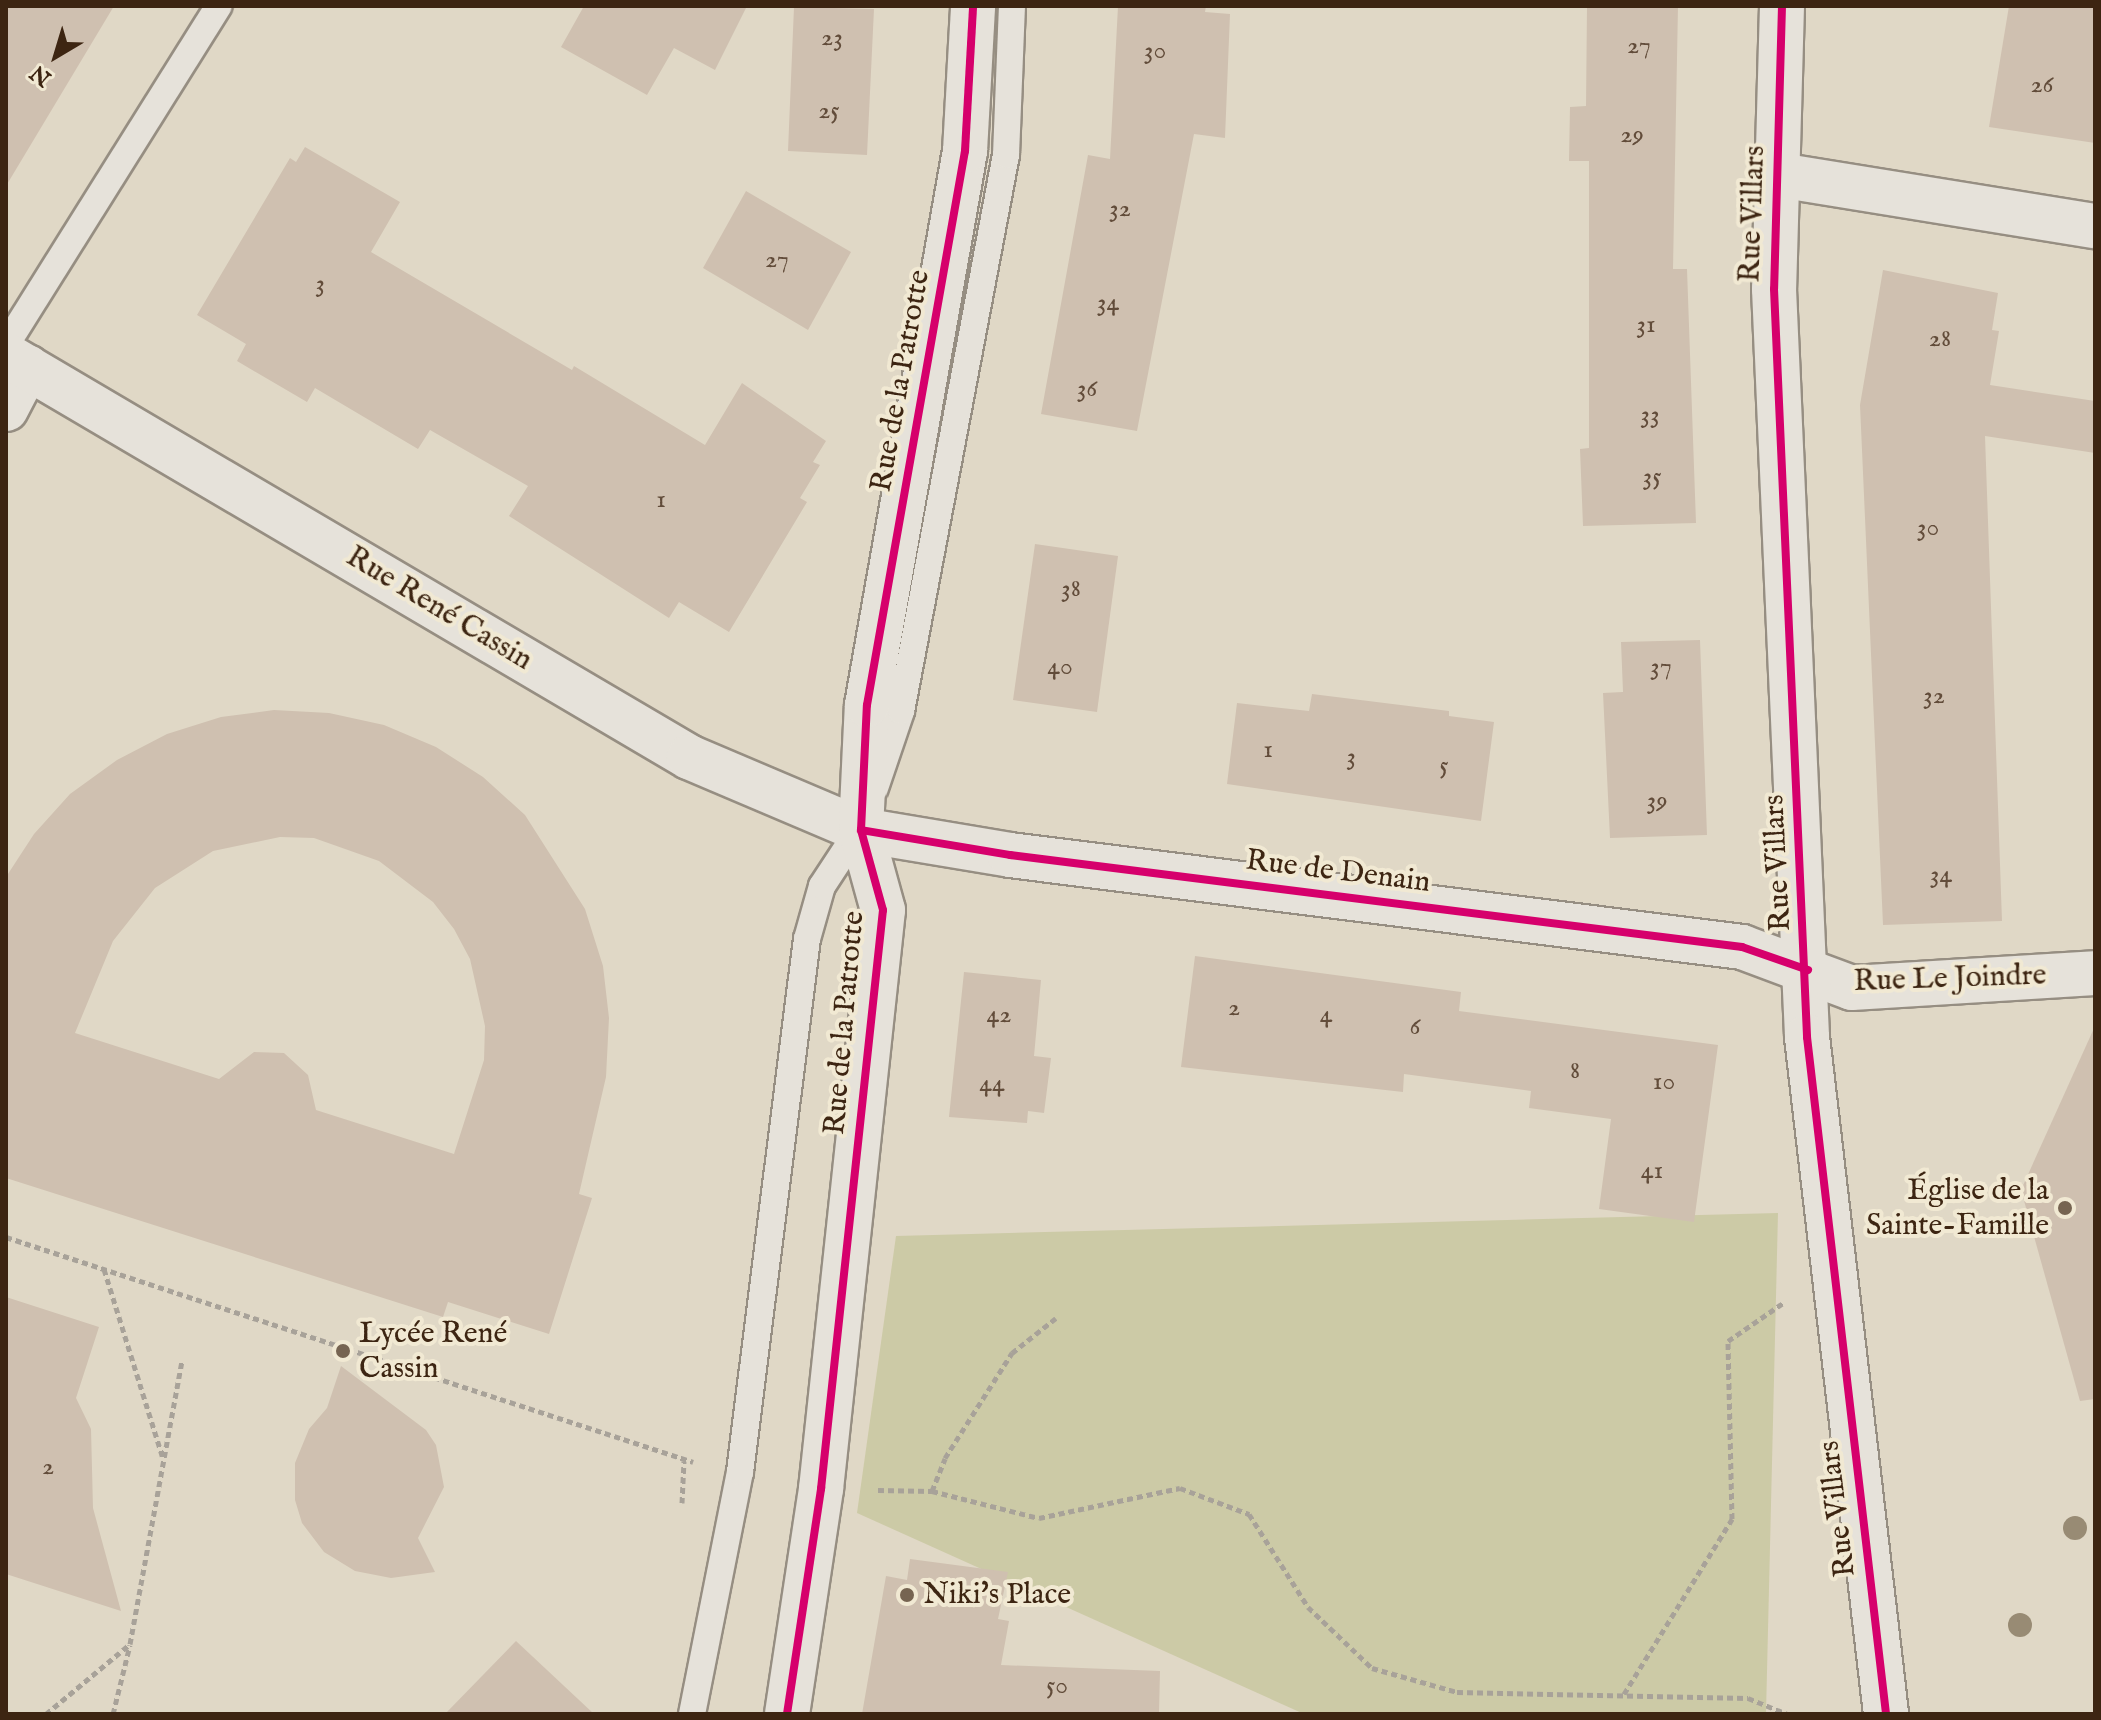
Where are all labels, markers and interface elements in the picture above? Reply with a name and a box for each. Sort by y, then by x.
north arrow [16,16,96,96]
house number: 23 [821,22,843,54]
house number: 27 [1627,30,1651,62]
house number: 30 [1144,35,1166,67]
text: N [25,58,57,92]
house number: 26 [2030,69,2054,101]
house number: 25 [818,95,840,127]
house number: 29 [1620,119,1644,151]
street label: Rue Villars [1733,145,1773,283]
house number: 32 [1109,193,1131,225]
house number: 27 [765,244,789,276]
street label: Rue de la Patrotte [864,267,938,495]
house number: 3 [315,268,325,300]
house number: 34 [1097,287,1119,319]
house number: 31 [1636,309,1656,341]
house number: 28 [1929,323,1951,355]
house number: 36 [1077,373,1097,405]
house number: 33 [1640,399,1660,431]
house number: 35 [1642,461,1662,493]
house number: 1 [656,484,666,516]
house number: 30 [1917,512,1939,544]
street label: Rue René Cassin [339,539,539,679]
house number: 38 [1061,573,1081,605]
house number: 40 [1047,651,1073,683]
house number: 37 [1650,651,1672,683]
house number: 32 [1923,680,1945,712]
house number: 1 [1263,734,1273,766]
house number: 3 [1346,741,1356,773]
house number: 5 [1439,750,1449,782]
house number: 39 [1646,785,1668,817]
street label: Rue Villars [1756,794,1800,932]
street label: Rue de Denain [1244,843,1432,901]
house number: 34 [1930,859,1952,891]
street label: Rue de la Patrotte [817,910,873,1136]
street label: Rue Le Joindre [1853,958,2047,1000]
house number: 2 [1228,992,1240,1024]
house number: 42 [987,999,1011,1031]
house number: 4 [1320,999,1332,1031]
house number: 6 [1410,1011,1420,1043]
house number: 8 [1570,1055,1580,1087]
house number: 10 [1653,1066,1675,1098]
house number: 44 [979,1068,1005,1100]
house number: 41 [1641,1155,1663,1187]
place label: Église de la Sainte-Famille [1866,1173,2049,1244]
marker: Église de la Sainte-Famille [2056,1199,2074,1217]
place label: Lycée René Cassin [359,1316,507,1386]
marker: Lycée René Cassin [334,1342,352,1360]
street label: Rue Villars [1812,1439,1864,1579]
house number: 2 [42,1451,54,1483]
place label: Niki's Place [923,1577,1071,1613]
marker: Niki's Place [898,1586,916,1604]
house number: 50 [1046,1670,1068,1702]

